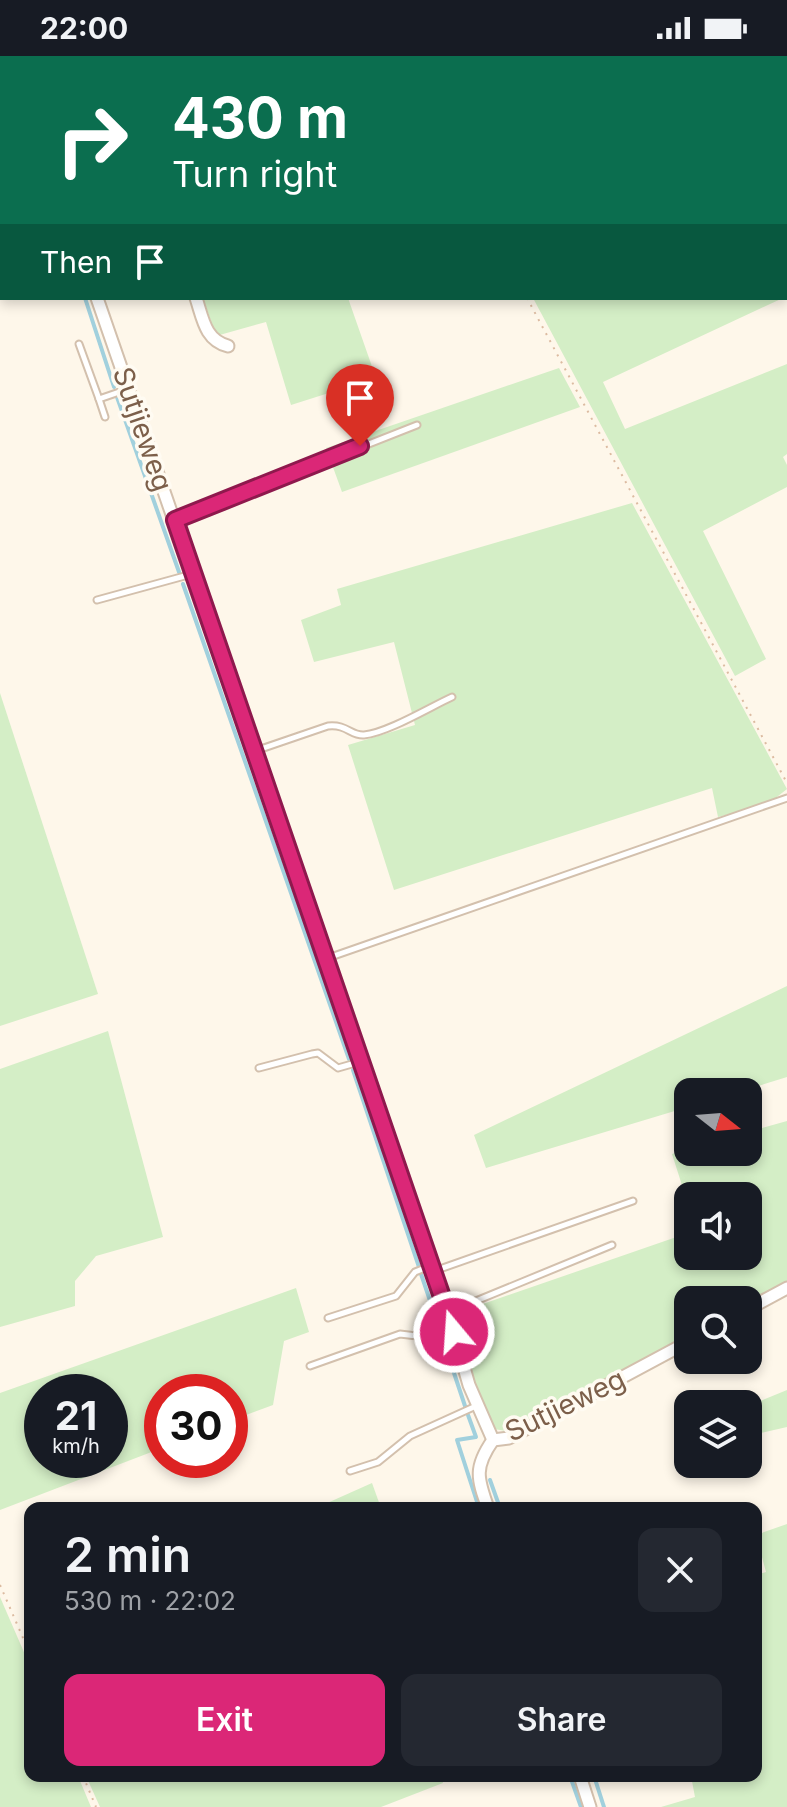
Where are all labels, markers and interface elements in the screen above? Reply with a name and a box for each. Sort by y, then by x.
text: 22:00 [40,10,128,46]
text: 430 m [172,84,348,152]
icon: right [40,88,144,192]
text: Turn right [172,152,337,196]
icon: arrive [128,240,172,284]
text: Then [40,244,112,280]
street label: Sutjieweg [106,362,180,496]
pin [326,364,394,446]
icon: arrive [338,376,382,420]
north arrow [674,1078,762,1166]
map controls [674,1078,762,1478]
button: sound [674,1182,762,1270]
button: search [674,1286,762,1374]
position arrow [412,1290,496,1374]
street label: Sutjieweg [499,1361,631,1449]
speed limit sign: 30 [144,1374,248,1478]
button: layers [674,1390,762,1478]
text: 21 [55,1391,97,1440]
text: km/h [52,1434,100,1458]
text: 2 min [64,1525,191,1584]
button: close [638,1528,722,1612]
text: 530 m · 22:02 [64,1585,236,1616]
button: Exit [64,1674,385,1766]
button: Share [401,1674,722,1766]

